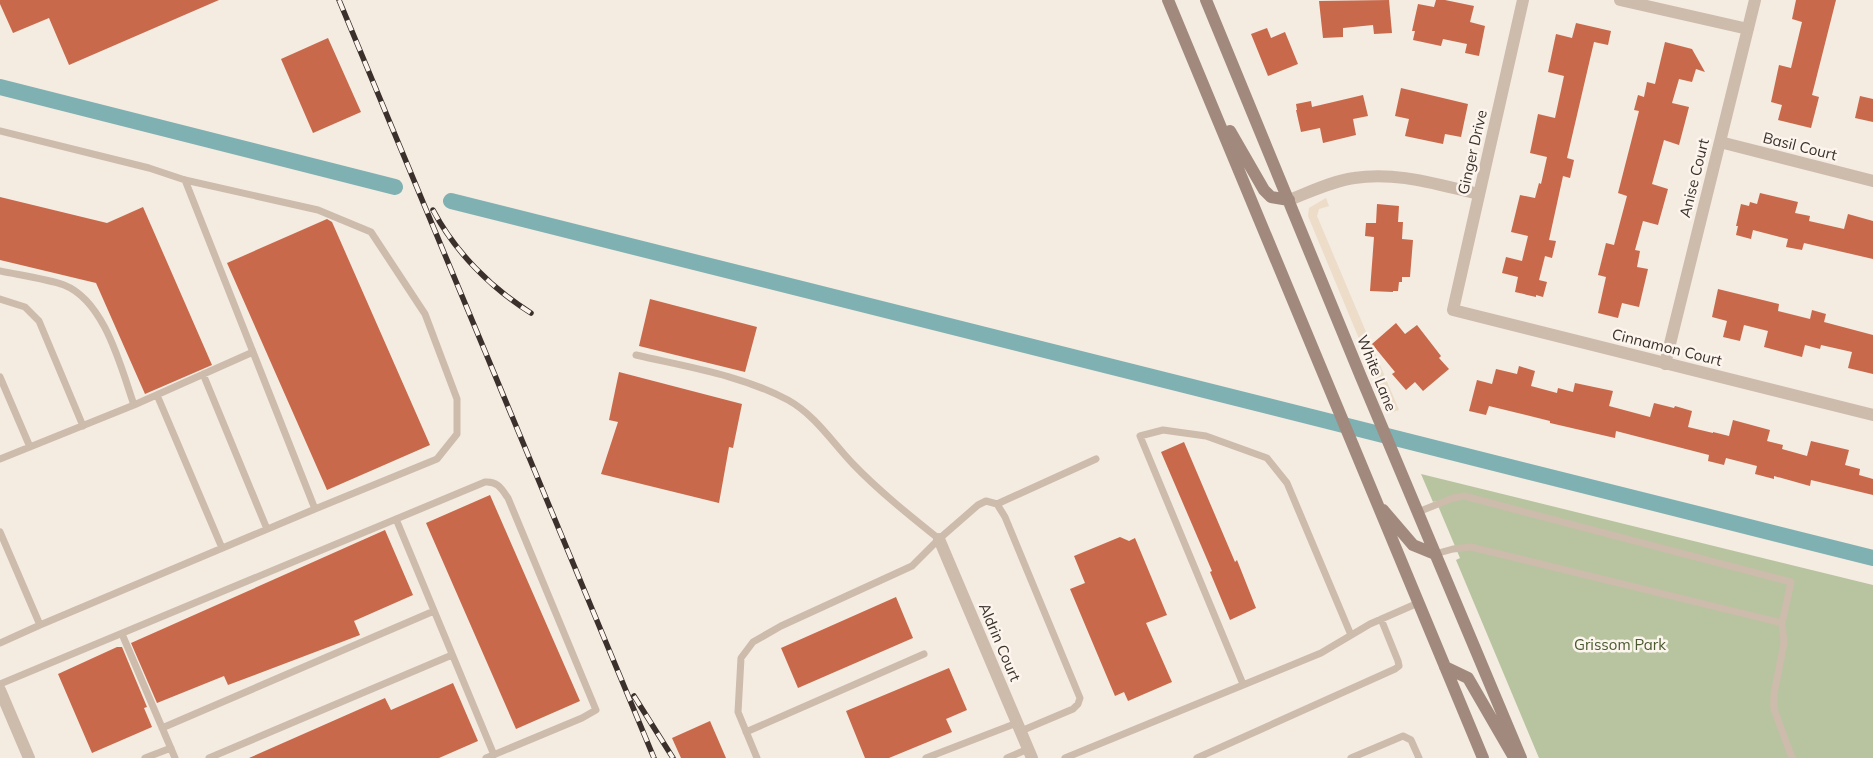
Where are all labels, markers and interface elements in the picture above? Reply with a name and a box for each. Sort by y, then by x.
street label: Ginger Drive [1453,108,1491,196]
street label: Basil Court [1761,128,1839,164]
street label: Anise Court [1675,136,1713,220]
street label: Cinnamon Court [1610,324,1724,370]
street label: White Lane [1353,332,1401,414]
street label: Aldrin Court [975,600,1025,684]
park label: Grissom Park [1574,635,1666,654]

